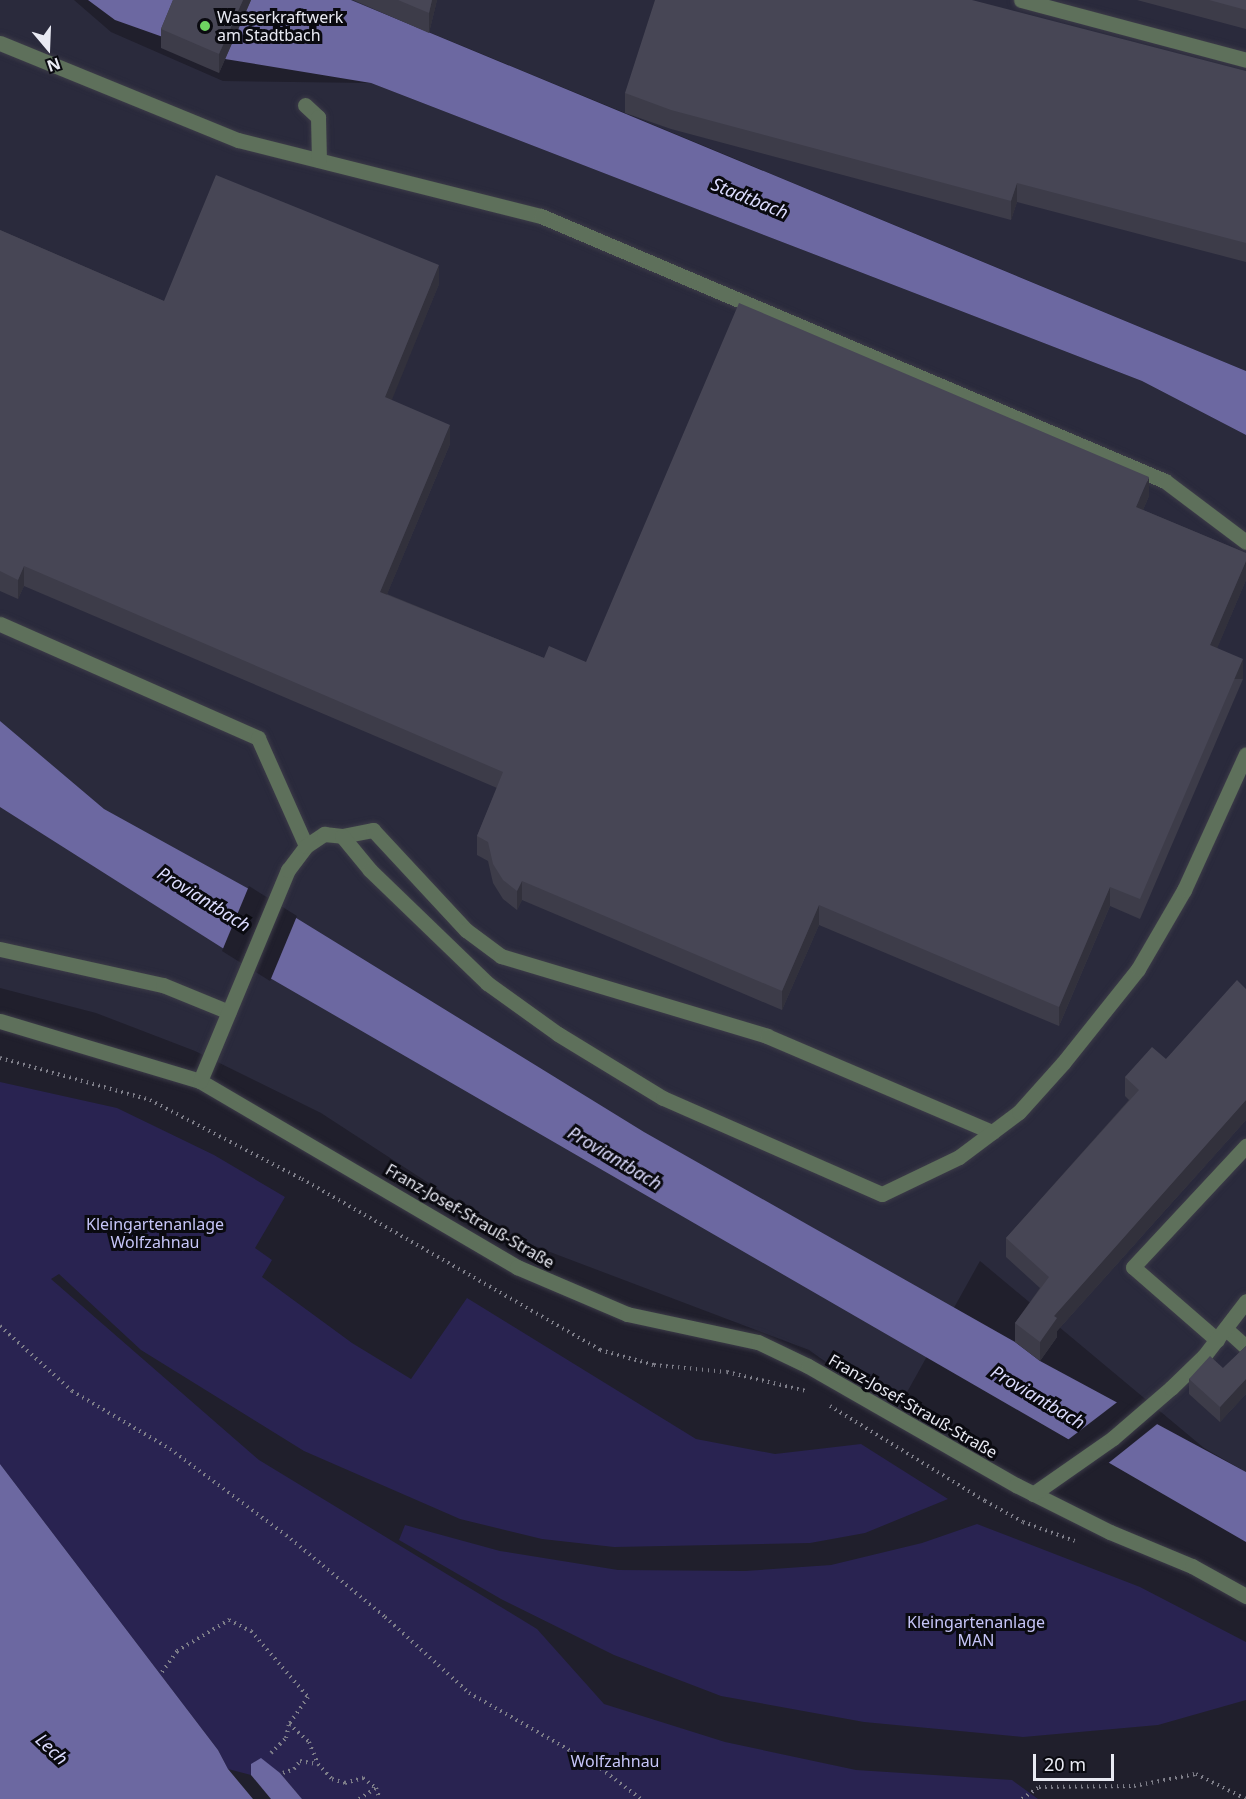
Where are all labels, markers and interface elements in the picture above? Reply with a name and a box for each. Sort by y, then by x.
place label: Wasserkraftwerk am Stadtbach [217,7,343,45]
north arrow [18,18,78,78]
marker: Wasserkraftwerk am Stadtbach [198,19,212,33]
text: N [44,52,64,78]
water label: Stadtbach [708,173,792,223]
water label: Proviantbach [153,862,255,936]
water label: Proviantbach [564,1122,666,1194]
street label: Franz-Josef-Strauß-Straße [382,1160,558,1272]
park label: Kleingartenanlage Wolfzahnau [86,1214,224,1252]
street label: Franz-Josef-Strauß-Straße [825,1350,1001,1462]
water label: Proviantbach [987,1361,1089,1433]
park label: Kleingartenanlage MAN [907,1612,1045,1650]
water label: Lech [31,1729,73,1769]
scale bar [1036,1742,1117,1780]
park label: Wolfzahnau [570,1751,660,1771]
text: 20 m [1044,1752,1086,1776]

